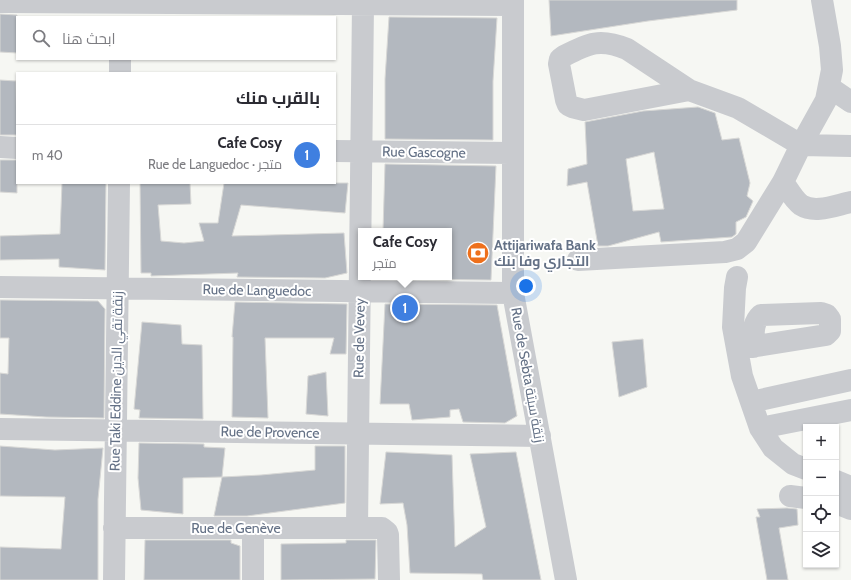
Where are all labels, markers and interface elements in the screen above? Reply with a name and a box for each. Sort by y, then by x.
search box [16,16,336,60]
icon: search [30,27,52,49]
text: ابحث هنا [62,30,116,48]
text: بالقرب منك [236,88,320,108]
text: Cafe Cosy [217,134,282,152]
street label: Rue Gascogne [382,142,466,162]
text: 40 m [32,147,63,163]
text: 1 [305,147,309,163]
text: متجر · Rue de Languedoc [148,156,282,172]
popup [358,228,452,280]
text: Cafe Cosy [373,233,437,251]
place label: Attijariwafa Bank التجاري وفا بنك [494,236,596,272]
bank icon: Attijariwafa Bank التجاري وفا بنك [465,240,491,266]
text: متجر [373,255,397,271]
your location [516,276,536,296]
street label: Rue de Languedoc [202,280,312,300]
street label: Rue Taki Eddine زنقة تقي الدين [105,291,130,471]
pin: 1 [392,293,418,323]
street label: Rue de Vevey [349,298,369,378]
street label: Rue de Sebta زنقة سبتة [507,306,549,444]
street label: Rue de Provence [220,422,320,442]
map controls [803,424,839,568]
button: + [803,424,839,460]
button: − [803,460,839,496]
button: locate [803,496,839,532]
street label: Rue de Genève [191,519,281,537]
button: layers [803,532,839,568]

